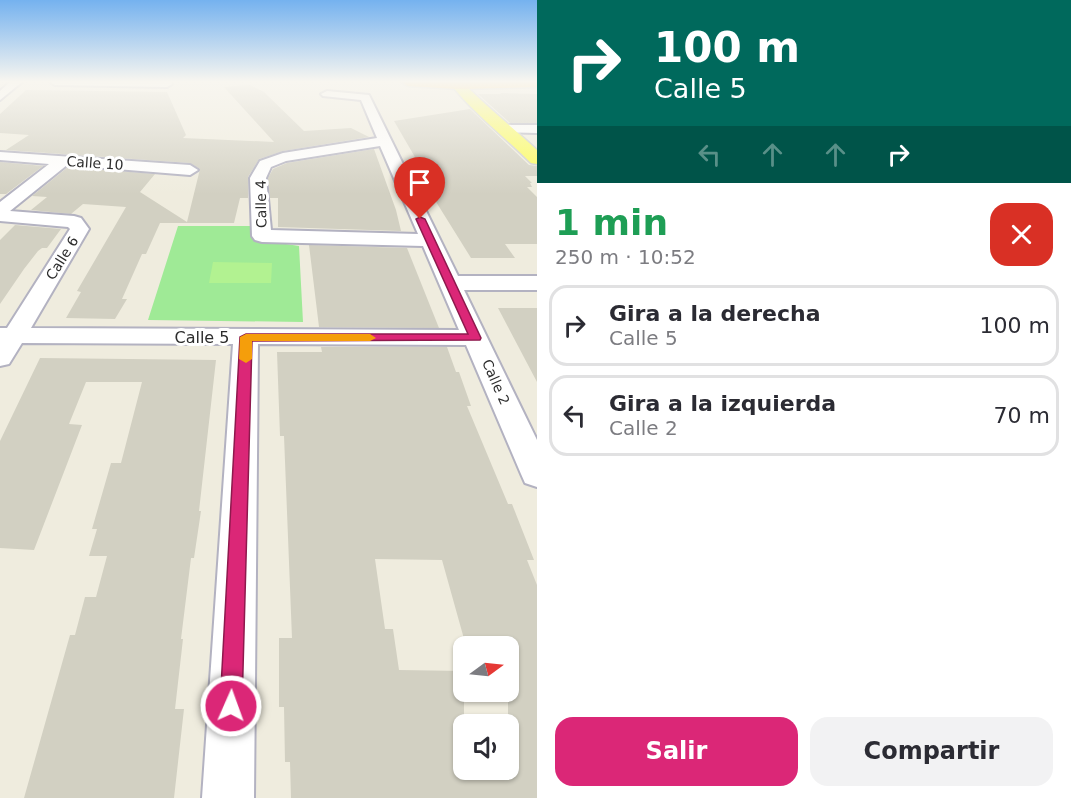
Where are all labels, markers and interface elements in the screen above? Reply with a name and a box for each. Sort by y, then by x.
text: 100 m [654,23,800,72]
icon: right [555,24,633,102]
text: Calle 5 [654,73,747,104]
icon: left [693,138,726,171]
icon: ahead [756,138,789,171]
icon: ahead [819,138,852,171]
icon: right [882,138,915,171]
street label: Calle 10 [66,153,124,173]
pin [394,157,445,219]
icon: arrive [403,166,436,199]
street label: Calle 4 [253,180,269,228]
text: 1 min [555,202,668,243]
button: close [990,203,1053,266]
street label: Calle 6 [42,233,82,283]
text: 250 m · 10:52 [555,245,696,269]
text: Gira a la derecha [609,301,821,326]
icon: right [558,309,591,342]
text: 100 m [980,313,1050,338]
text: Calle 5 [609,326,678,350]
street label: Calle 5 [175,328,229,347]
street label: Calle 2 [479,357,513,407]
text: Gira a la izquierda [609,391,836,416]
icon: left [558,399,591,432]
text: 70 m [994,403,1050,428]
text: Calle 2 [609,416,678,440]
north arrow [453,636,519,702]
map controls [453,636,519,780]
position arrow [199,674,263,738]
button: sound [453,714,519,780]
button: Salir [555,717,798,786]
button: Compartir [810,717,1053,786]

